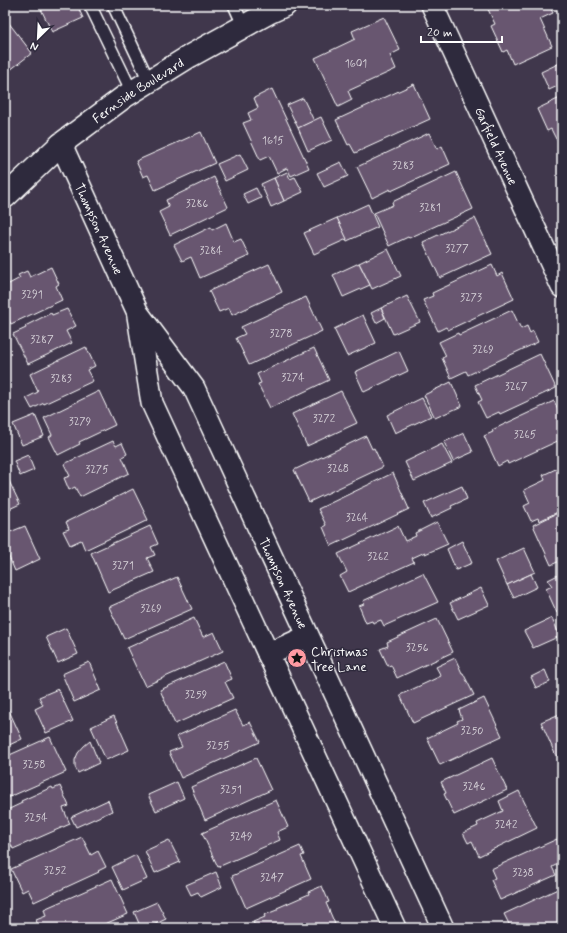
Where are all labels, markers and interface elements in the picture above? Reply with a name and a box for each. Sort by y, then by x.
north arrow [18,18,58,58]
scale bar [421,18,502,44]
text: 20 m [427,25,453,41]
text: N [28,38,41,54]
street label: Fernside Boulevard [89,55,188,128]
house number: 1601 [345,57,367,71]
street label: Garfield Avenue [470,105,521,188]
house number: 1615 [262,134,284,148]
house number: 3283 [392,159,414,173]
street label: Thompson Avenue [70,181,126,278]
house number: 3286 [186,197,209,211]
house number: 3281 [419,201,441,215]
house number: 3277 [445,242,469,256]
house number: 3284 [199,244,223,258]
house number: 3291 [21,288,43,302]
house number: 3273 [460,291,482,305]
house number: 3278 [269,327,293,341]
house number: 3287 [30,333,54,347]
house number: 3269 [472,343,494,357]
house number: 3274 [281,371,305,385]
house number: 3283 [50,372,72,386]
house number: 3267 [505,380,528,394]
house number: 3272 [313,412,336,426]
house number: 3279 [69,415,91,429]
house number: 3265 [514,428,537,442]
house number: 3268 [327,462,349,476]
house number: 3275 [85,463,109,477]
house number: 3264 [346,511,369,525]
street label: Thompson Avenue [254,535,311,632]
house number: 3262 [367,550,389,564]
house number: 3271 [112,559,134,573]
house number: 3269 [140,602,162,616]
house number: 3256 [406,641,429,655]
place label: Christmas Tree Lane [311,644,368,676]
place icon: Christmas Tree Lane [286,647,308,669]
house number: 3259 [185,688,207,702]
house number: 3250 [460,724,484,738]
house number: 3255 [206,739,230,753]
house number: 3258 [22,758,46,772]
house number: 3246 [463,780,486,794]
house number: 3251 [220,783,242,797]
house number: 3254 [24,811,48,825]
house number: 3242 [495,818,518,832]
house number: 3249 [230,830,252,844]
house number: 3252 [44,864,67,878]
house number: 3238 [512,866,534,880]
house number: 3247 [260,871,284,885]

